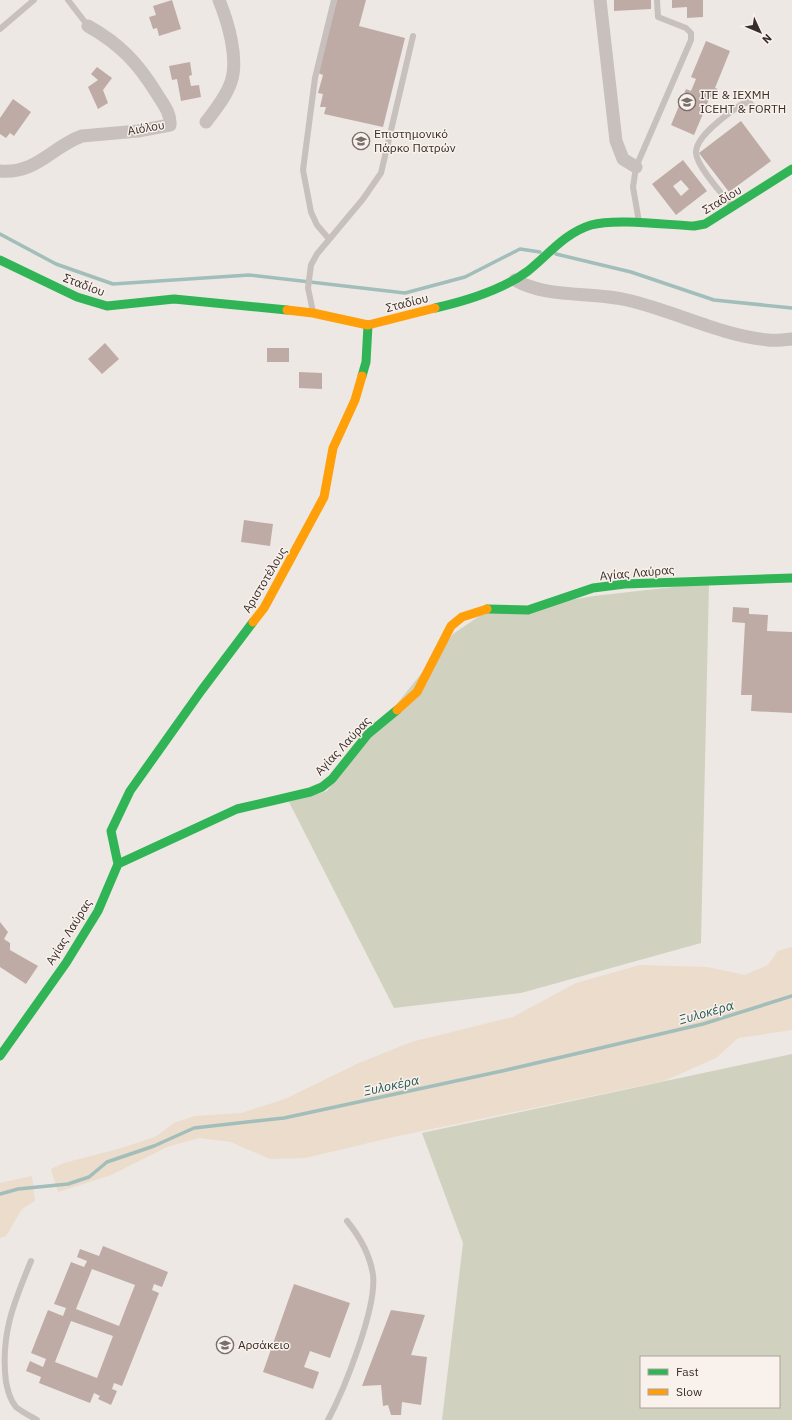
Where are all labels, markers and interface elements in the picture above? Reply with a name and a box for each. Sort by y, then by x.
north arrow [740,12,780,52]
text: N [759,31,775,47]
place label: ΙΤΕ & ΙΕΧΜΗ ICEHT & FORTH [700,87,786,116]
school or university icon: ΙΤΕ & ΙΕΧΜΗ ICEHT & FORTH [677,92,697,112]
street label: Αιόλου [126,117,166,138]
place label: Επιστημονικό Πάρκο Πατρών [374,126,456,155]
school or university icon: Επιστημονικό Πάρκο Πατρών [351,131,371,151]
street label: Σταδίου [699,182,744,217]
street label: Σταδίου [61,270,107,299]
street label: Σταδίου [384,290,430,315]
street label: Αριστοτέλους [239,544,290,615]
street label: Αγίας Λαύρας [599,562,675,583]
street label: Αγίας Λαύρας [312,713,374,778]
street label: Αγίας Λαύρας [42,896,95,968]
water label: Ξυλοκέρα [677,996,736,1028]
water label: Ξυλοκέρα [362,1071,421,1100]
school or university icon: Αρσάκειο [215,1335,235,1355]
place label: Αρσάκειο [238,1337,290,1352]
legend [640,1356,780,1408]
text: Fast [676,1364,699,1379]
text: Slow [676,1384,702,1399]

